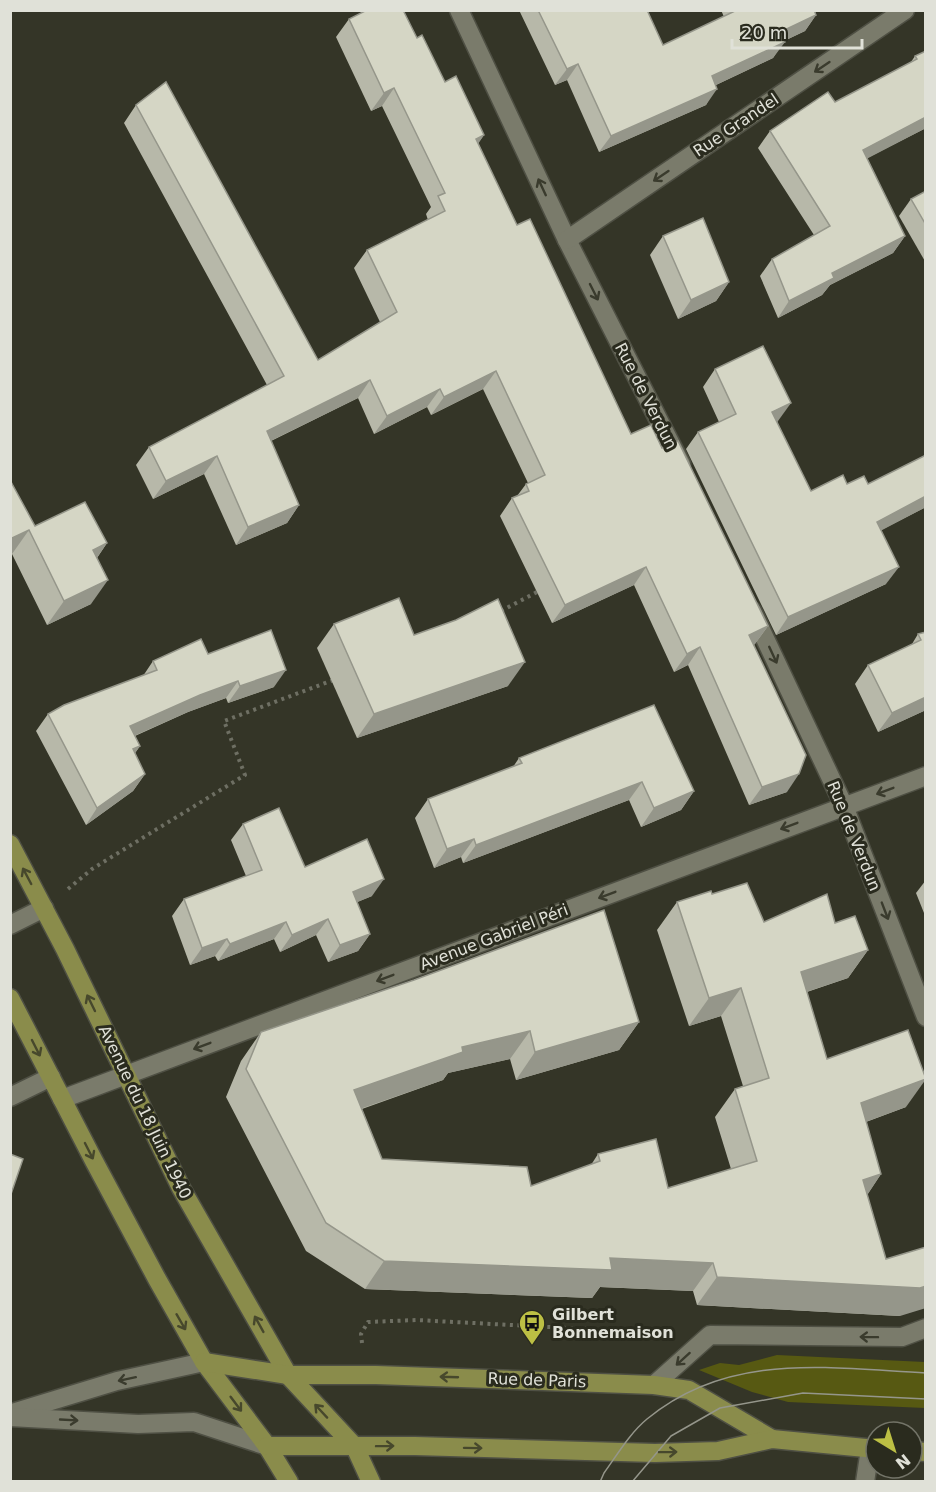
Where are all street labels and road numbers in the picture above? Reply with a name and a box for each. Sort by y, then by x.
street label: Rue Grandel [690,89,782,161]
street label: Rue de Verdun [611,340,681,452]
street label: Rue de Verdun [823,778,885,894]
street label: Avenue Gabriel Péri [417,900,571,974]
street label: Avenue du 18 Juin 1940 [95,1022,195,1202]
street label: Rue de Paris [487,1369,587,1391]

